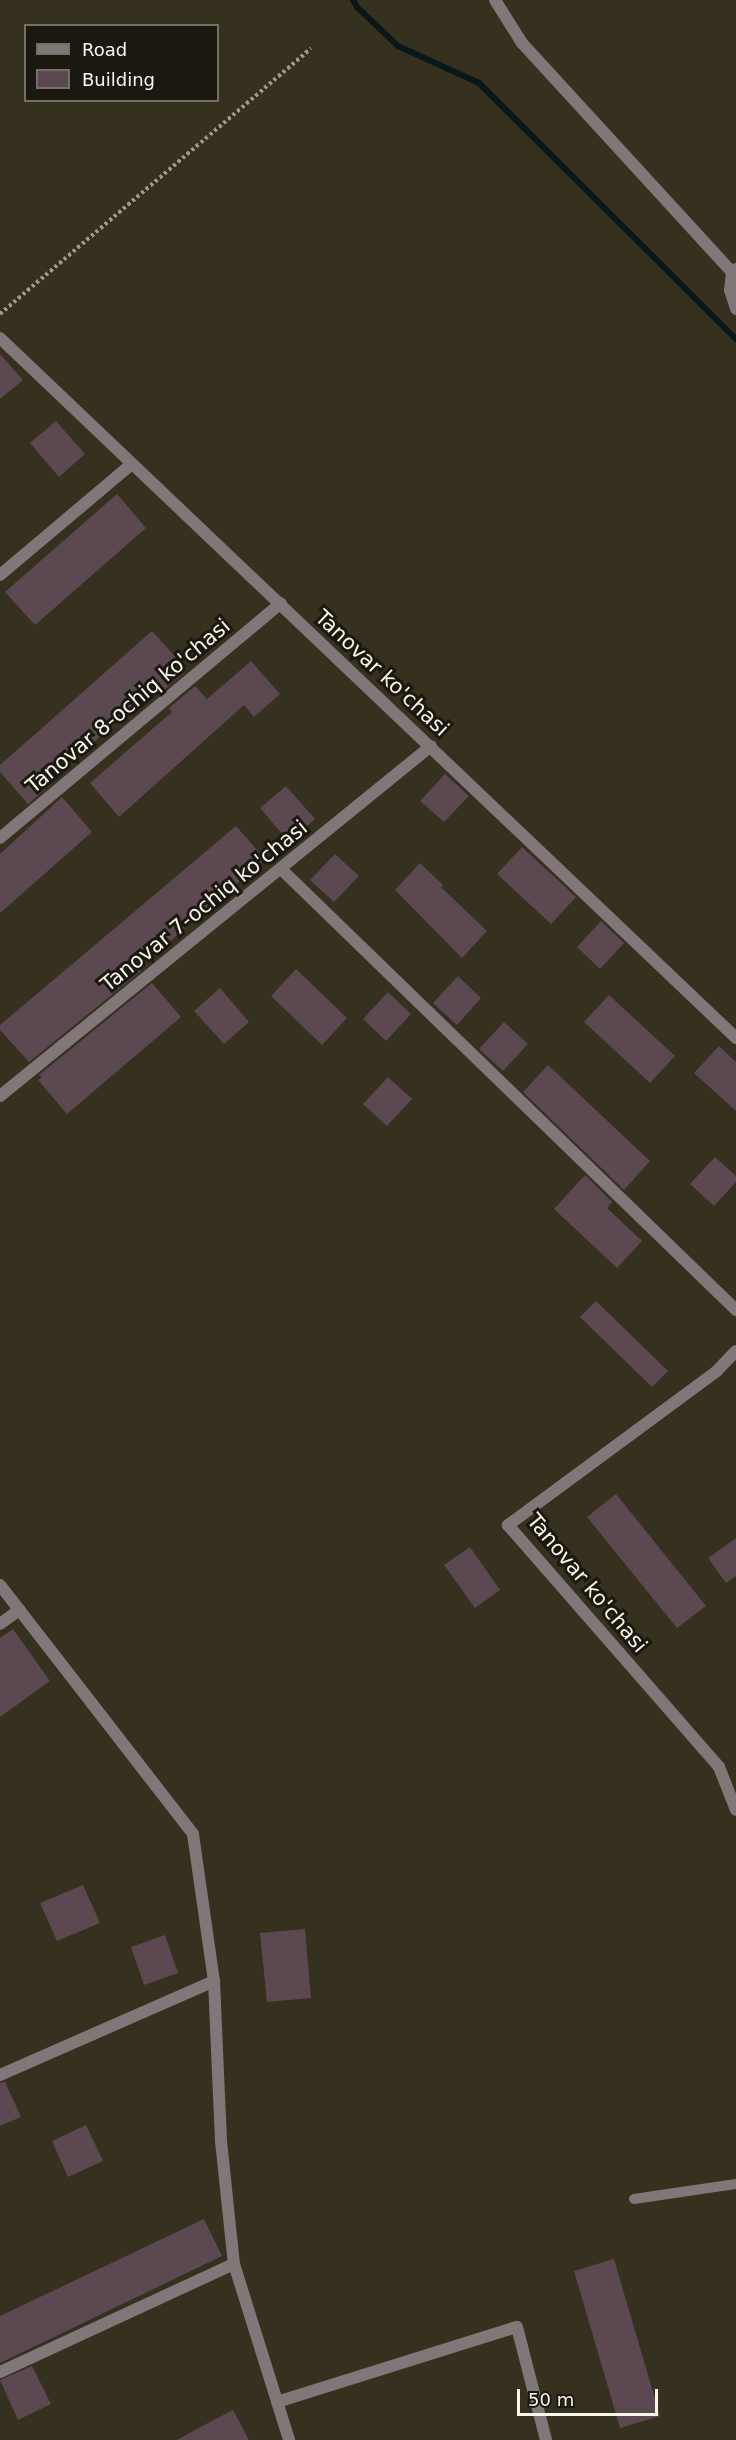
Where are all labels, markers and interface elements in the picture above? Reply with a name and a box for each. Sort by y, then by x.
legend [24,24,219,102]
text: Road [82,39,127,60]
text: Building [82,69,155,90]
street label: Tanovar ko'chasi [310,605,454,741]
street label: Tanovar 8-ochiq ko'chasi [21,613,235,799]
street label: Tanovar 7-ochiq ko'chasi [96,815,312,997]
street label: Tanovar ko'chasi [522,1508,652,1658]
scale bar [520,2377,661,2415]
text: 50 m [528,2389,574,2410]

